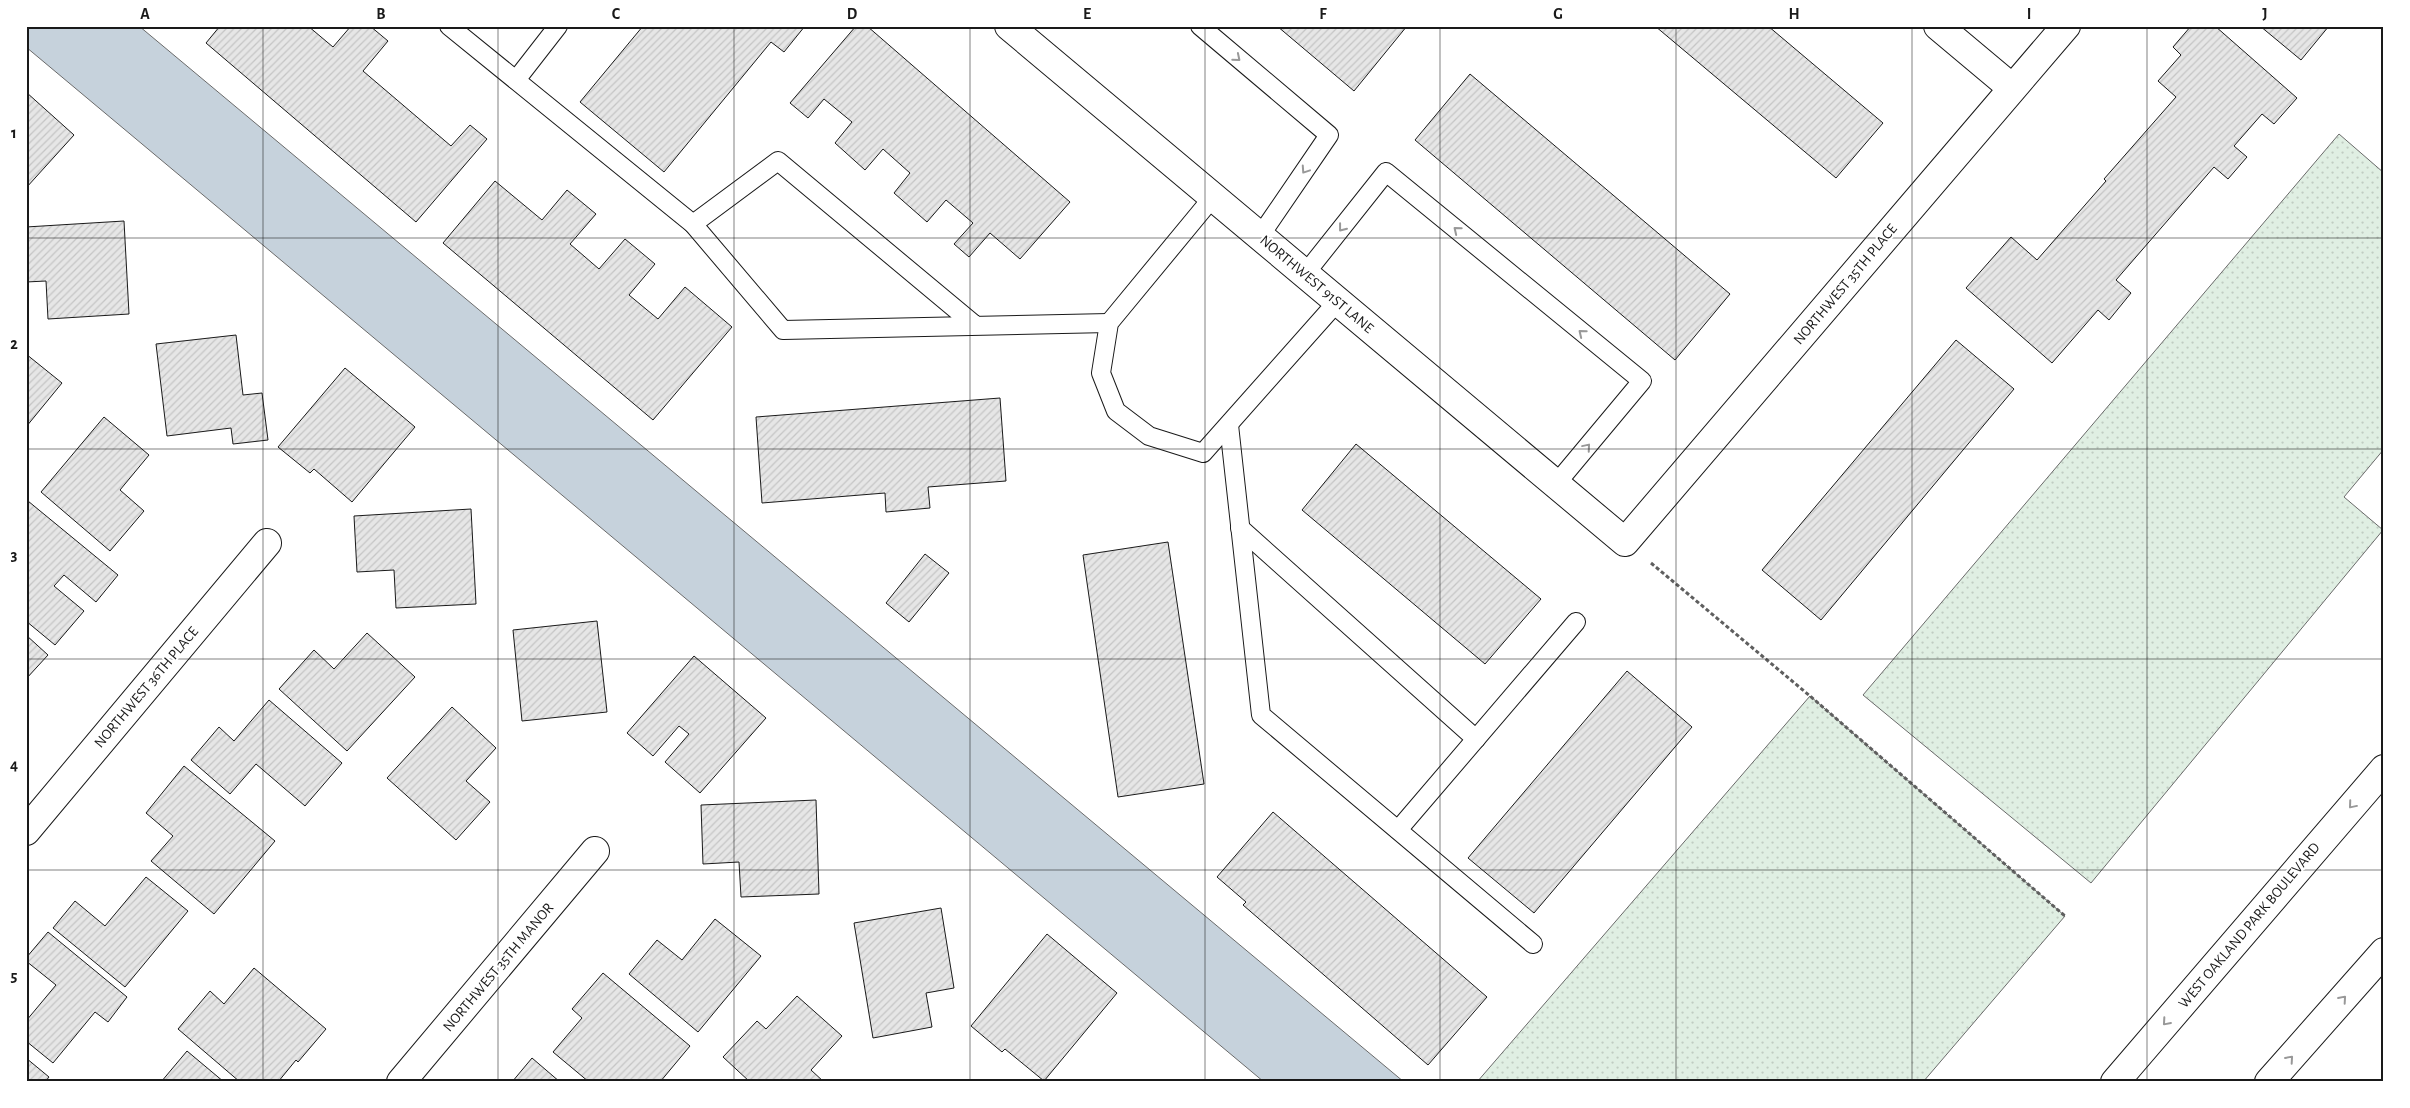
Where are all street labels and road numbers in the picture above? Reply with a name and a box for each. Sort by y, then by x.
street label: NORTHWEST 35TH PLACE [1791,221,1900,347]
street label: NORTHWEST 91ST LANE [1257,233,1376,336]
street label: NORTHWEST 36TH PLACE [92,624,201,751]
street label: WEST OAKLAND PARK BOULEVARD [2176,840,2323,1011]
street label: NORTHWEST 35TH MANOR [440,900,556,1035]

